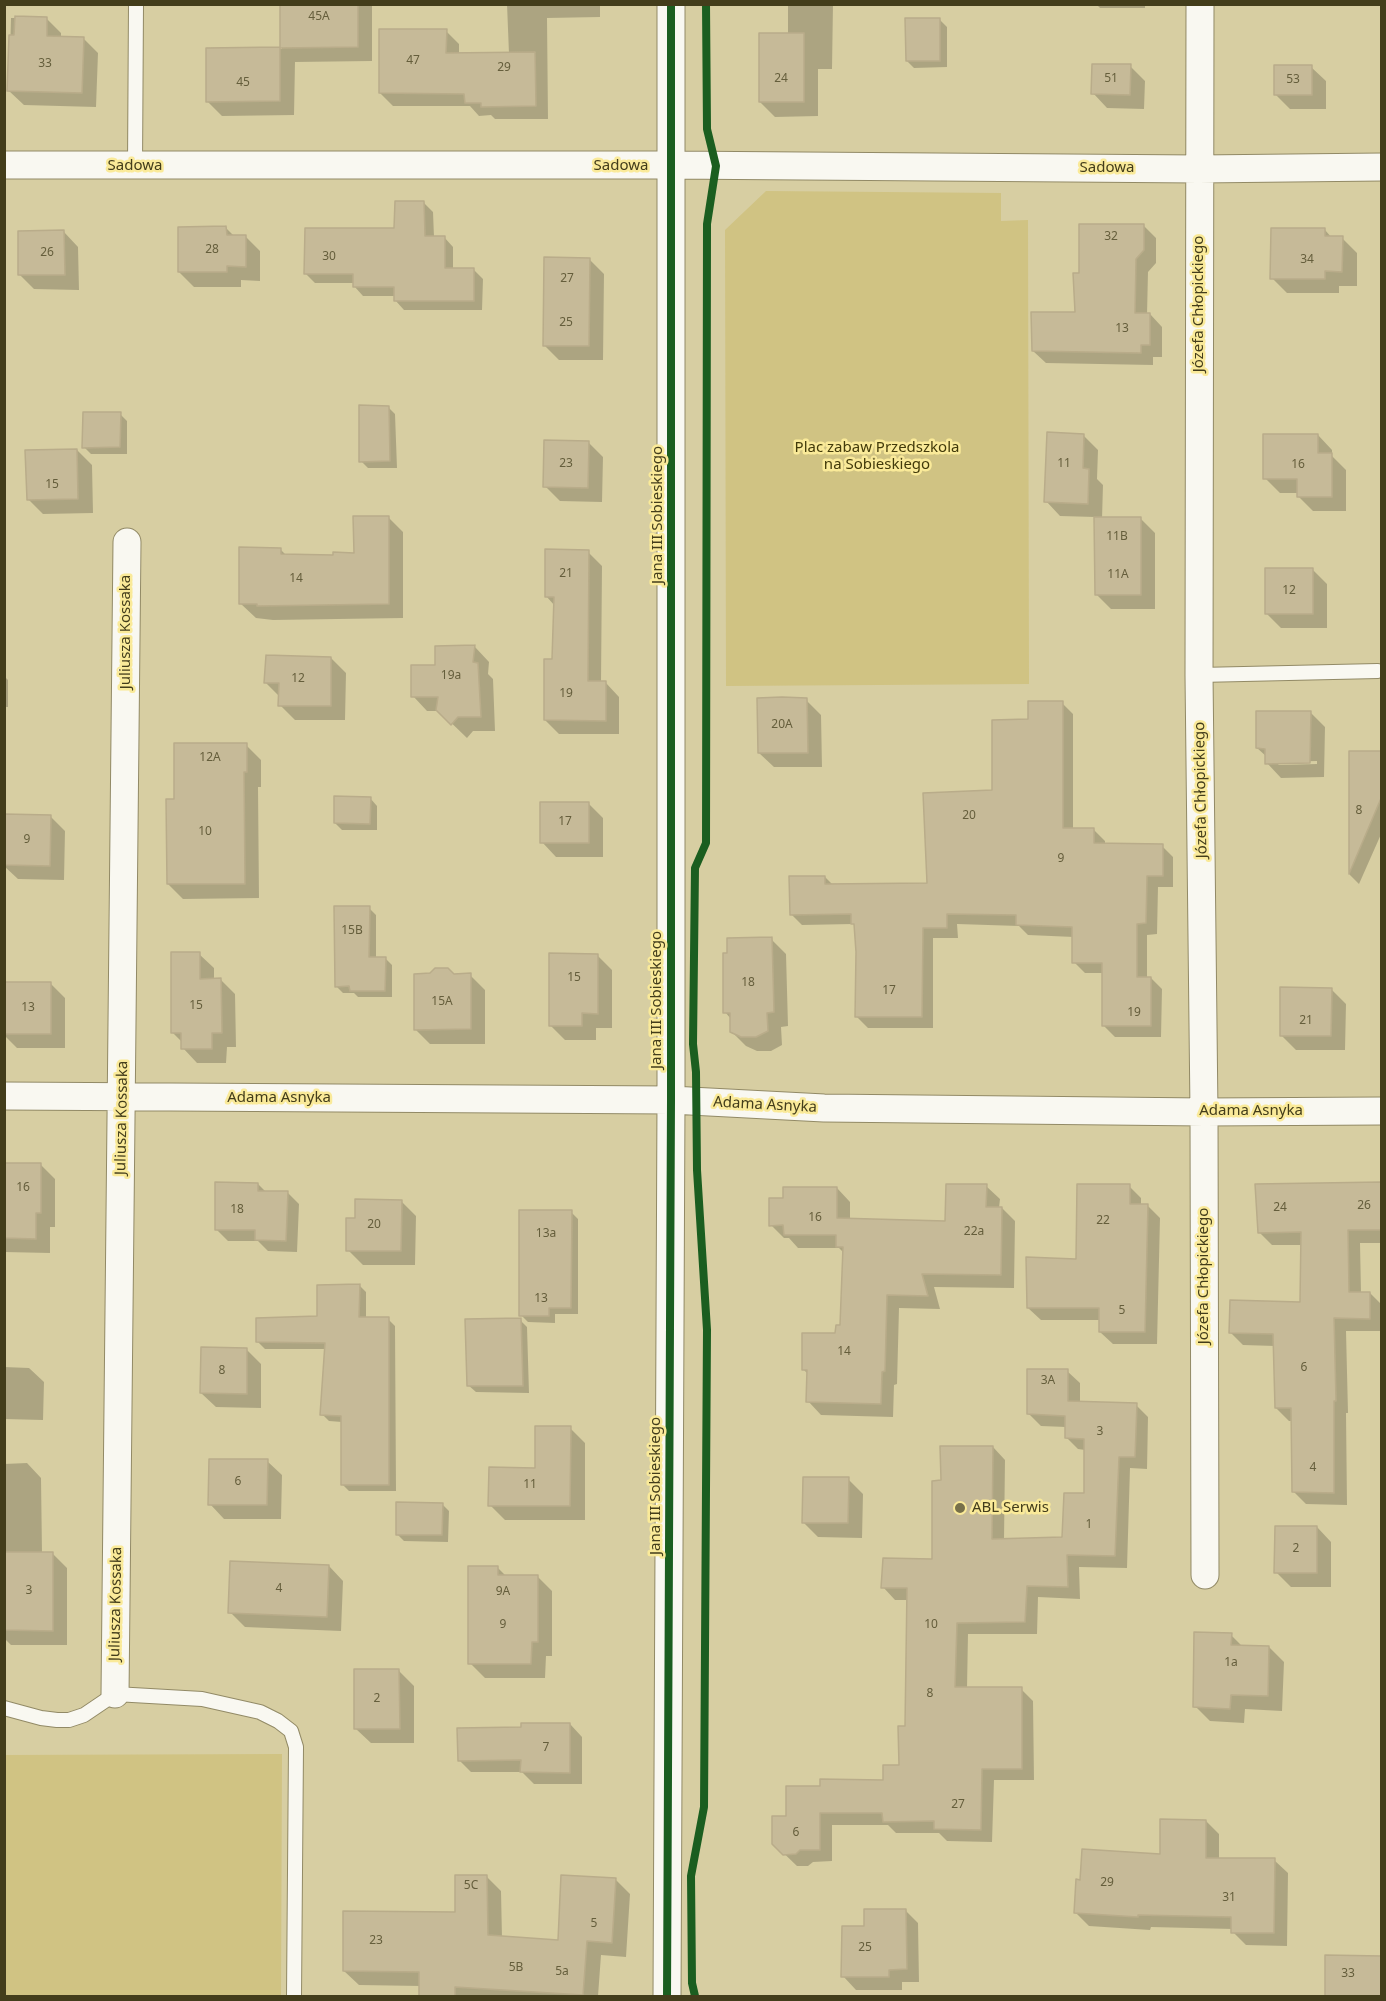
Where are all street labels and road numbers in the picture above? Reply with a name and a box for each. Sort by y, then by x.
street label: Sadowa [108,157,162,175]
street label: Sadowa [594,157,648,175]
street label: Sadowa [1080,159,1134,177]
street label: Józefa Chłopickiego [1190,236,1208,372]
street label: Jana III Sobieskiego [649,446,667,584]
street label: Juliusza Kossaka [117,575,135,689]
street label: Józefa Chłopickiego [1191,722,1211,858]
street label: Jana III Sobieskiego [648,931,666,1069]
street label: Juliusza Kossaka [112,1061,132,1175]
street label: Adama Asnyka [227,1089,331,1107]
street label: Adama Asnyka [713,1093,817,1117]
street label: Adama Asnyka [1199,1102,1303,1120]
street label: Józefa Chłopickiego [1195,1208,1213,1344]
street label: Jana III Sobieskiego [647,1417,665,1555]
street label: Juliusza Kossaka [106,1547,126,1661]

